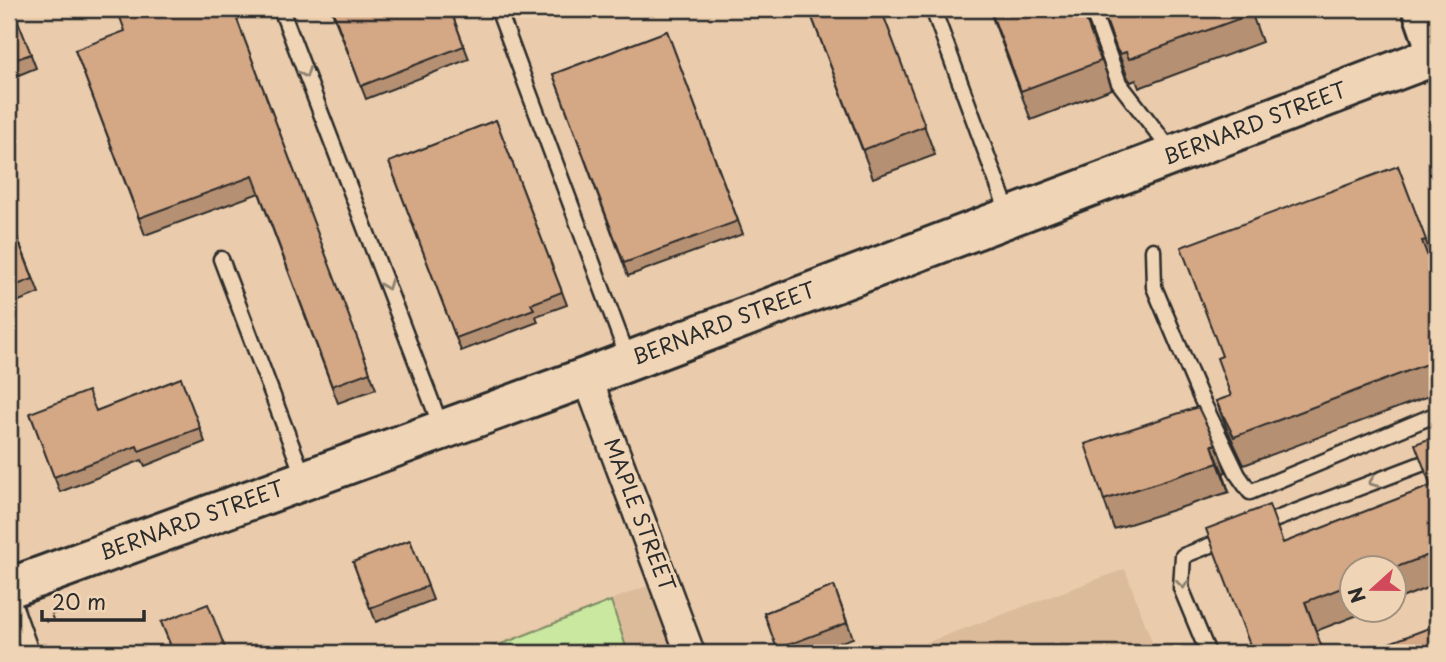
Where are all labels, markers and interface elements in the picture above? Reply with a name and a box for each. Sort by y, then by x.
one-way arrow [297,66,311,78]
street label: BERNARD STREET [1158,72,1351,172]
street label: BERNARD STREET [627,272,820,372]
one-way arrow [378,279,392,291]
street label: MAPLE STREET [597,433,685,596]
street label: BERNARD STREET [95,471,289,567]
one-way arrow [1368,474,1380,488]
north arrow [1338,554,1408,624]
scale bar [42,578,144,622]
one-way arrow [1175,579,1190,590]
text: N [1340,583,1372,607]
text: 20 m [52,585,106,617]

